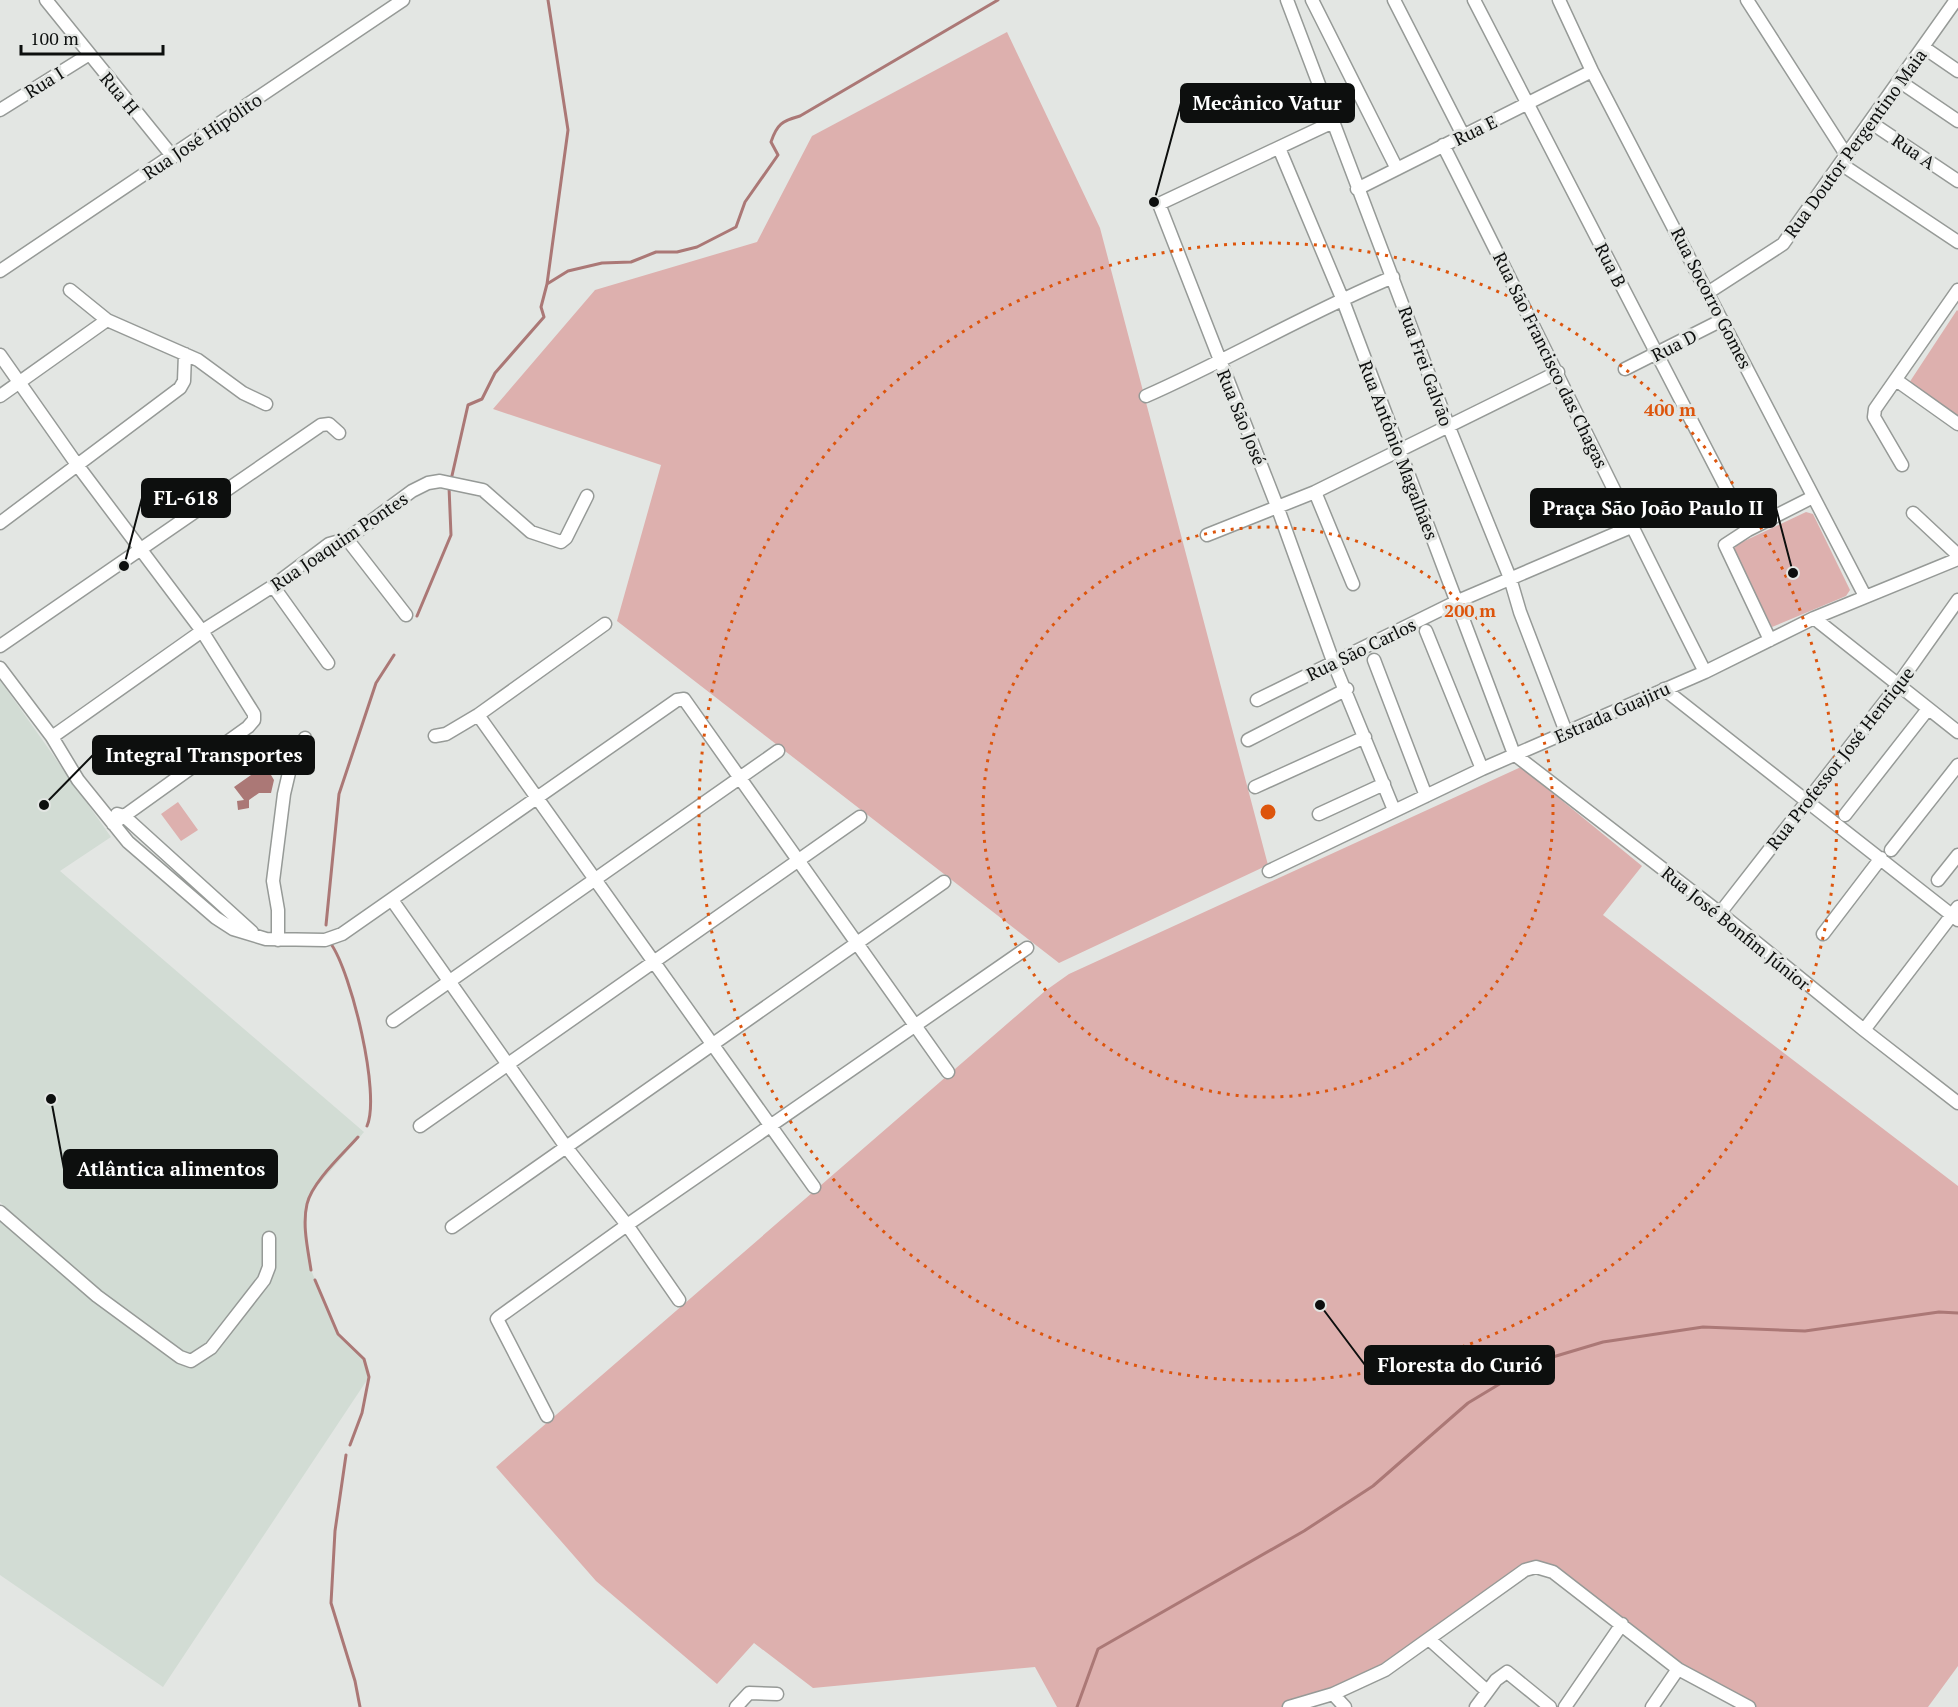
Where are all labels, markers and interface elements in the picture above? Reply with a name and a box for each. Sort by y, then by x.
scale bar [21,18,164,56]
text: 100 m [30,26,79,50]
street label: Rua Doutor Pergentino Maia [1778,44,1932,242]
street label: Rua I [20,61,68,103]
street label: Rua H [95,67,145,119]
callout: Mecânico Vatur [1181,84,1354,122]
street label: Rua José Hipólito [138,87,266,185]
text: Mecânico Vatur [1192,89,1342,116]
street label: Rua E [1449,109,1501,151]
street label: Rua A [1888,128,1941,175]
street label: Rua Socorro Gomes [1666,223,1758,373]
street label: Rua B [1590,239,1632,291]
street label: Rua São Francisco das Chagas [1488,248,1614,472]
street label: Rua Frei Galvão [1393,303,1459,429]
street label: Rua D [1647,323,1701,367]
street label: Rua Antônio Magalhães [1354,357,1444,543]
street label: Rua São José [1212,366,1272,468]
text: 400 m [1644,397,1696,421]
callout: FL-618 [142,479,230,517]
text: FL-618 [154,484,218,511]
street label: Rua Joaquim Pontes [266,486,412,596]
callout: Praça São João Paulo II [1531,489,1776,527]
text: Praça São João Paulo II [1543,494,1763,521]
text: 200 m [1444,598,1496,622]
street label: Rua São Carlos [1302,612,1420,686]
street label: Rua Professor José Henrique [1761,661,1919,855]
street label: Estrada Guajiru [1550,676,1674,748]
callout: Integral Transportes [93,736,314,774]
text: Integral Transportes [106,741,302,768]
centre of rings [1258,802,1278,822]
street label: Rua José Bonfim Júnior [1657,861,1815,995]
callout: Atlântica alimentos [64,1150,277,1188]
text: Atlântica alimentos [77,1155,265,1182]
callout: Floresta do Curió [1365,1346,1554,1384]
text: Floresta do Curió [1378,1351,1543,1378]

